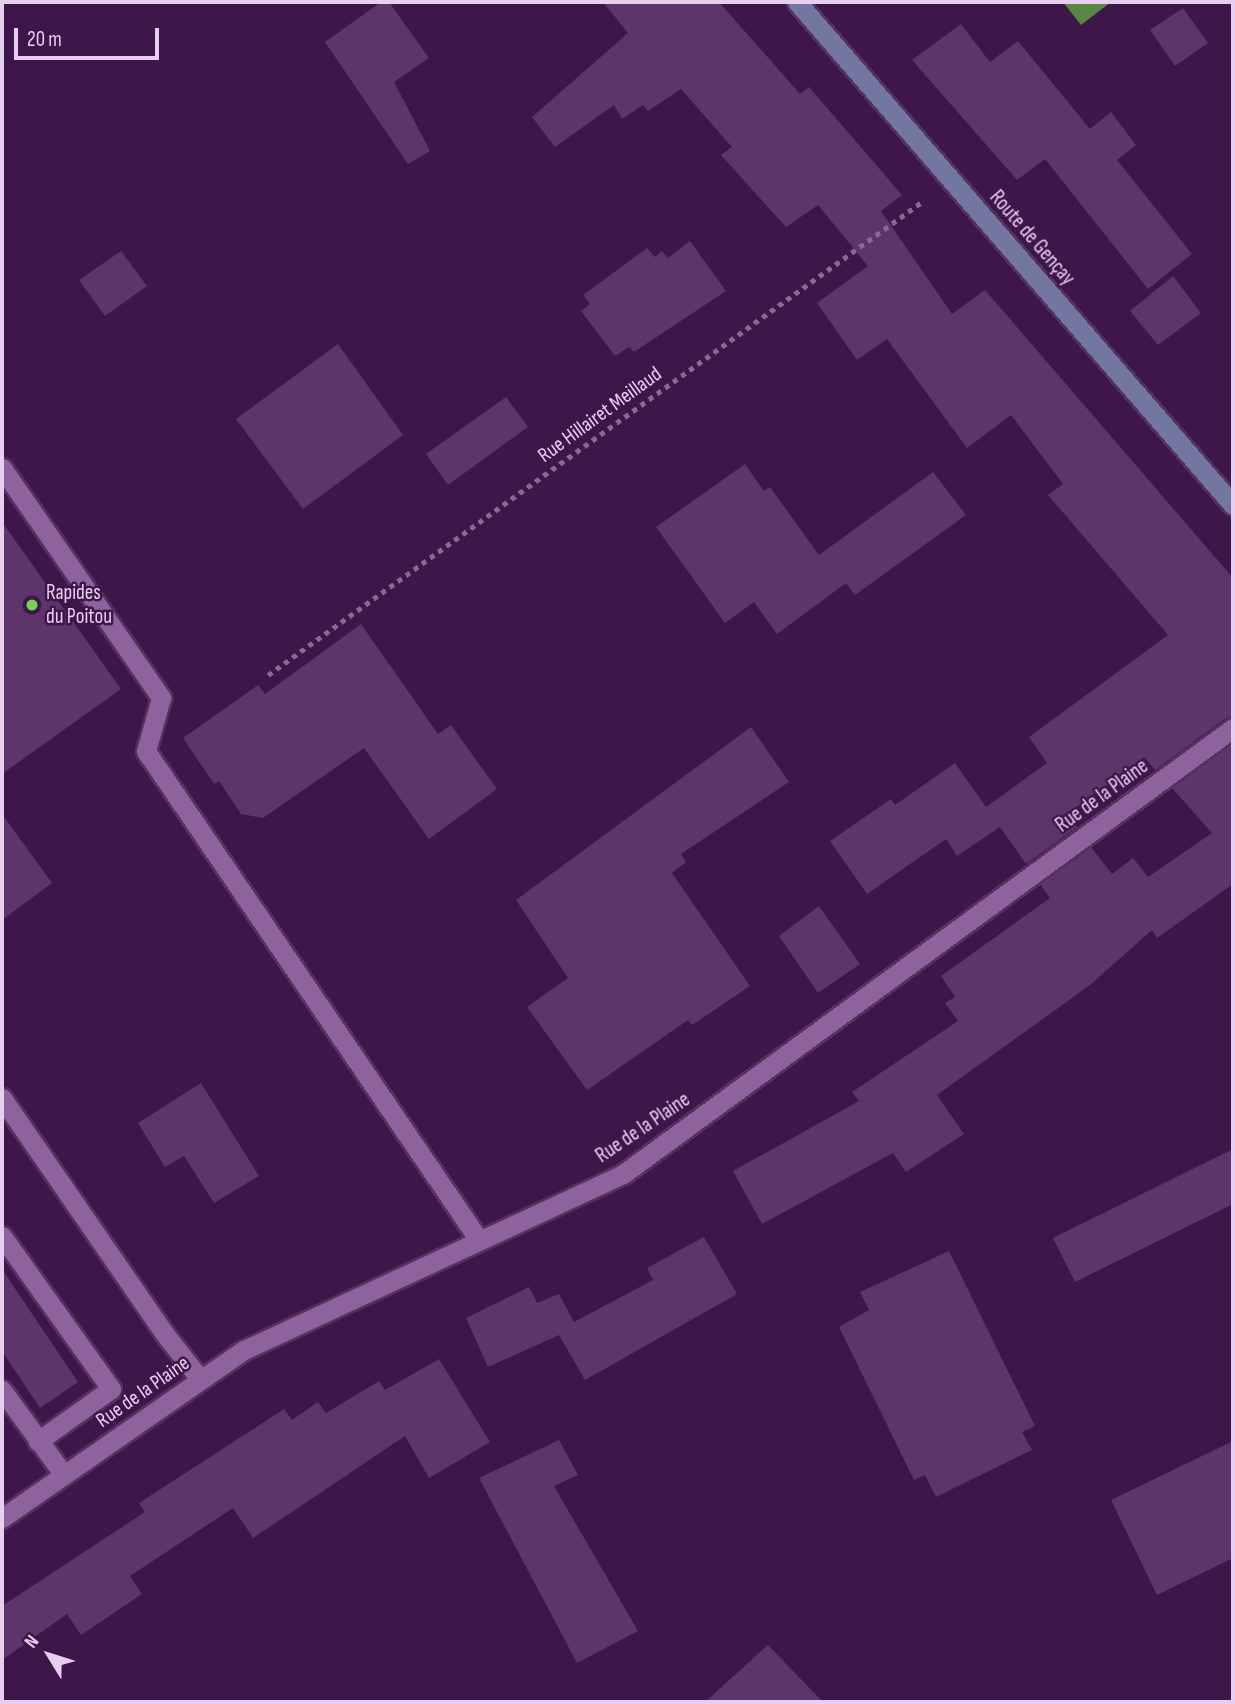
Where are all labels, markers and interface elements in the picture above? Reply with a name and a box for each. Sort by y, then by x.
scale bar [18,14,163,58]
text: 20 m [27,27,62,52]
street label: Route de Gençay [984,185,1080,291]
street label: Rue Hillairet Meillaud [533,362,667,468]
place label: Rapides du Poitou [46,580,112,630]
marker: Rapides du Poitou [24,597,40,613]
street label: Rue de la Plaine [1051,754,1153,838]
street label: Rue de la Plaine [591,1087,695,1169]
street label: Rue de la Plaine [91,1351,195,1433]
north arrow [14,1620,84,1690]
text: N [20,1631,44,1653]

